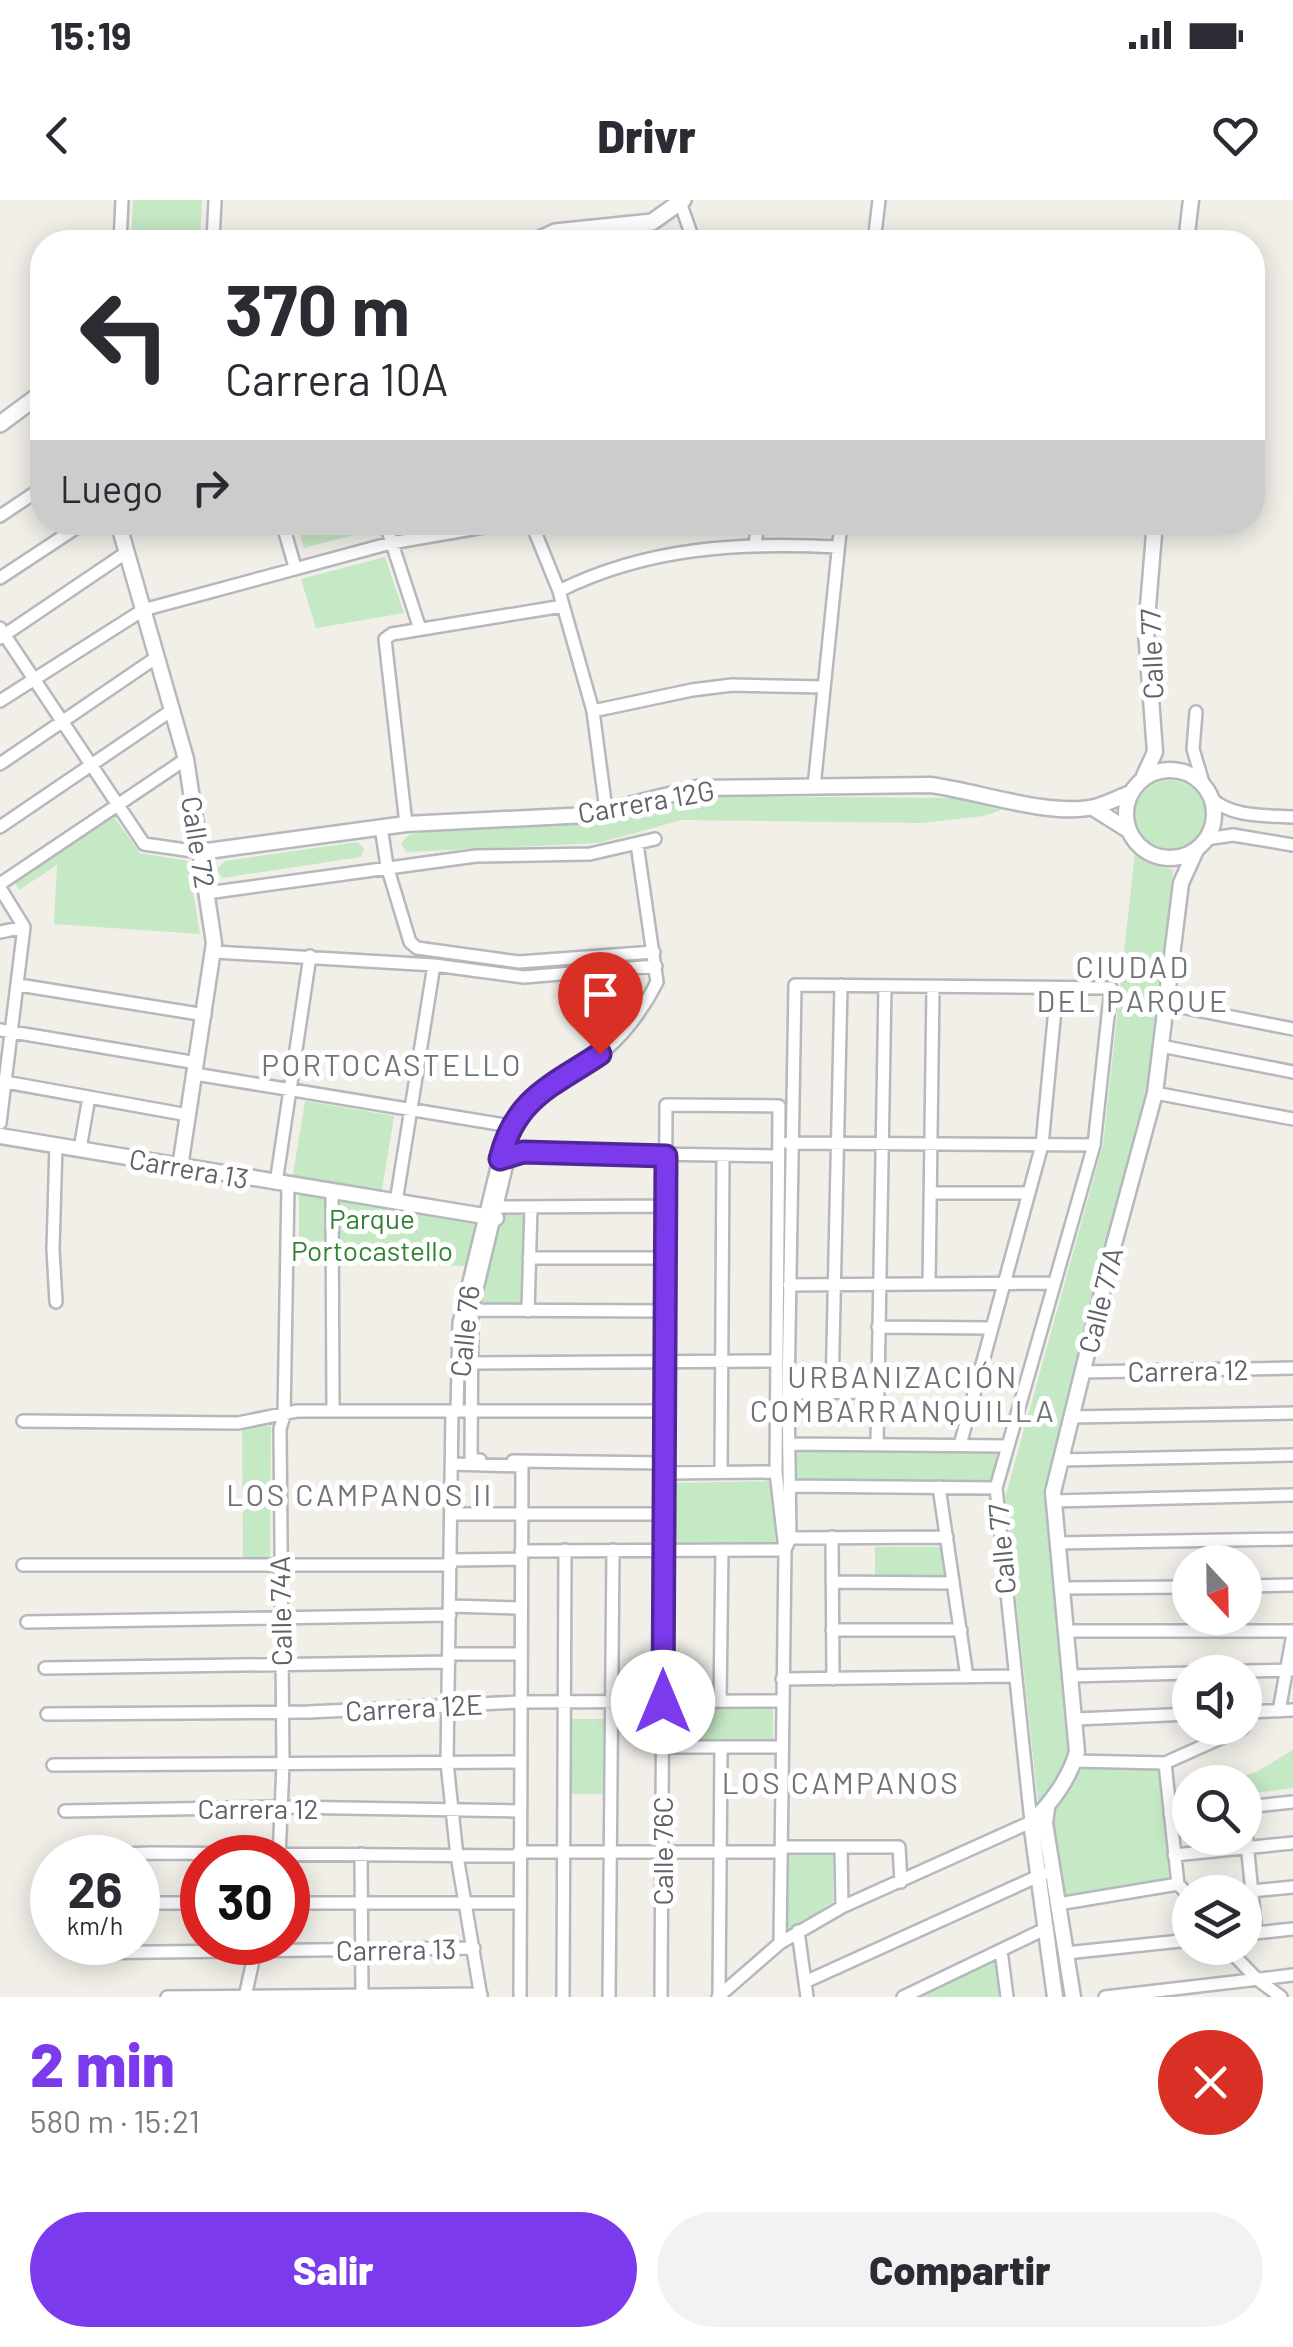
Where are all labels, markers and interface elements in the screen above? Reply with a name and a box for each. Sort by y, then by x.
text: 15:19 [50,12,131,58]
icon: back [30,108,85,163]
text: Drivr [597,108,696,162]
icon: heart [1208,108,1263,163]
text: 370 m [225,266,410,350]
icon: left [60,270,190,400]
text: Carrera 10A [225,351,448,405]
icon: right [183,460,238,515]
text: Luego [60,465,163,511]
street label: Calle 77 [1132,608,1170,700]
street label: Carrera 12G [575,772,717,830]
street label: Calle 72 [175,794,223,890]
district label: CIUDAD DEL PARQUE [1036,948,1230,1018]
pin [558,952,643,1055]
icon: arrive [573,967,628,1022]
district label: PORTOCASTELLO [261,1046,523,1082]
street label: Carrera 13 [127,1141,251,1195]
park label: Parque Portocastello [291,1201,453,1267]
street label: Calle 77A [1070,1243,1130,1357]
street label: Calle 76 [442,1283,486,1379]
street label: Carrera 12 [1127,1352,1249,1388]
district label: URBANIZACIÓN COMBARRANQUILLA [750,1358,1056,1428]
district label: LOS CAMPANOS II [226,1476,494,1512]
street label: Calle 77 [980,1502,1022,1596]
north arrow [1172,1545,1262,1635]
map controls [1172,1545,1262,1965]
street label: Calle 74A [262,1556,298,1666]
position arrow [611,1650,715,1754]
button: sound [1172,1655,1262,1745]
street label: Carrera 12E [344,1686,484,1728]
district label: LOS CAMPANOS [722,1764,960,1800]
button: search [1172,1765,1262,1855]
street label: Carrera 12 [197,1791,319,1825]
street label: Calle 76C [645,1796,679,1906]
speed limit sign: 30 [180,1835,310,1965]
text: 26 [68,1858,122,1918]
button: layers [1172,1875,1262,1965]
text: km/h [67,1910,123,1940]
street label: Carrera 13 [335,1931,457,1967]
text: 2 min [30,2027,175,2099]
button: close [1158,2030,1263,2135]
text: 580 m · 15:21 [30,2101,200,2139]
button: Salir [30,2212,637,2327]
button: Compartir [657,2212,1263,2327]

